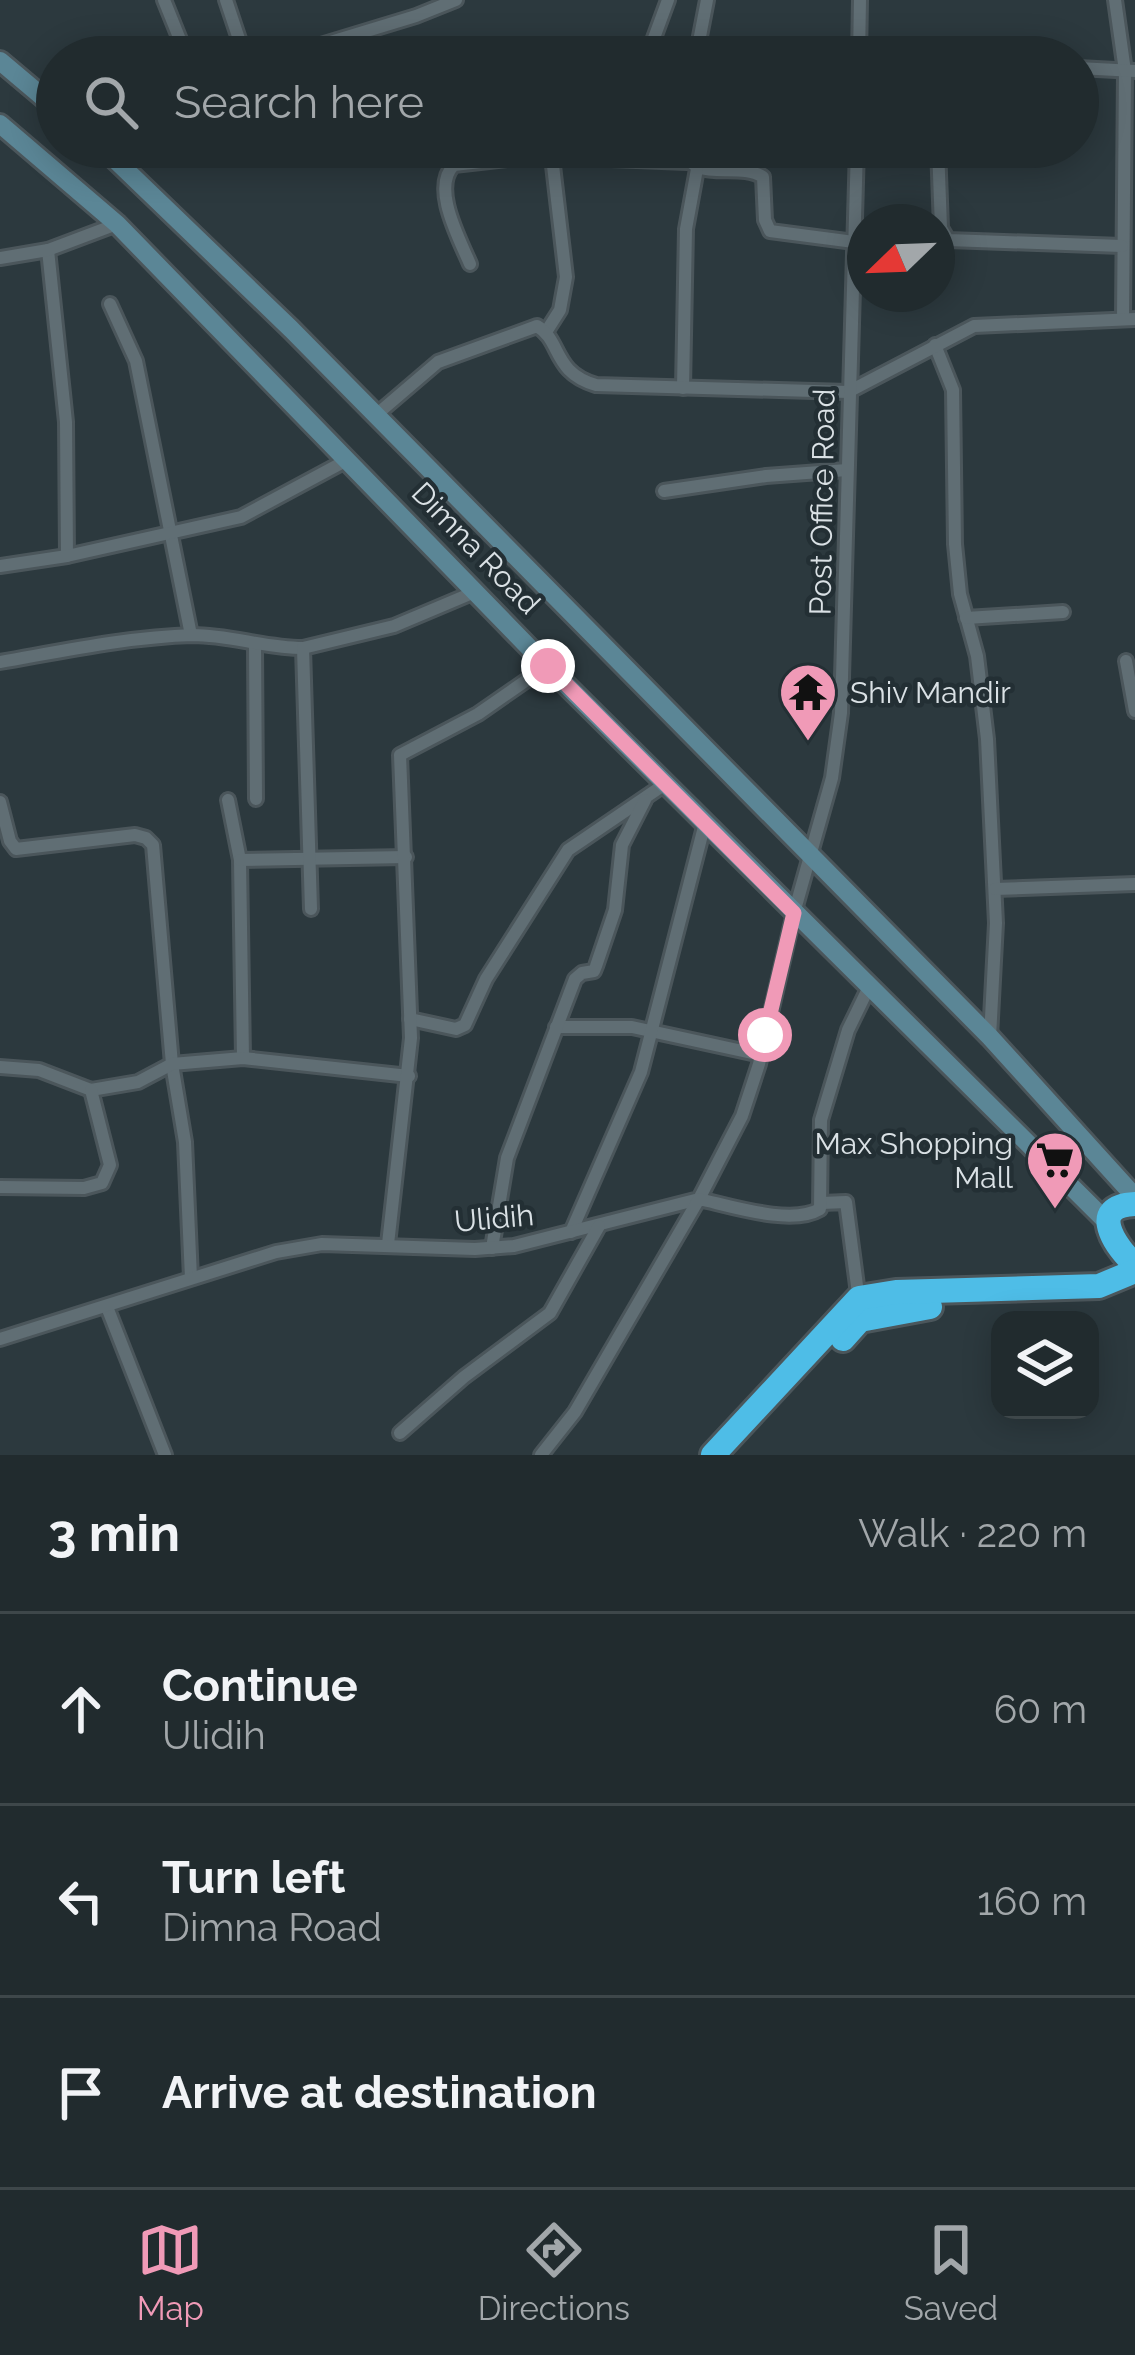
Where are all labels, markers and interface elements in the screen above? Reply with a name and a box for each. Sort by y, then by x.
search box [36,36,1099,168]
icon: search [78,69,144,135]
text: Search here [174,76,424,129]
north arrow [847,204,955,312]
street label: Post Office Road [803,388,841,616]
street label: Dimna Road [405,475,547,621]
route end [521,639,575,693]
temple icon: Shiv Mandir [777,661,839,743]
place label: Shiv Mandir [850,675,1011,710]
route start [738,1008,792,1062]
place label: Max Shopping Mall [815,1126,1014,1195]
supermarket icon: Max Shopping Mall [1024,1129,1086,1211]
street label: Ulidih [453,1197,535,1239]
map controls [991,1311,1099,1419]
button: layers [991,1311,1099,1419]
text: 3 min [48,1503,180,1563]
text: Walk · 220 m [858,1510,1087,1556]
text: Continue [162,1659,358,1712]
icon: ahead [48,1676,114,1742]
text: 60 m [994,1686,1087,1732]
text: Ulidih [162,1712,266,1758]
text: Turn left [162,1851,345,1904]
icon: left [48,1868,114,1934]
text: 160 m [977,1878,1087,1924]
text: Dimna Road [162,1904,382,1950]
icon: arrive [48,2060,114,2126]
text: Arrive at destination [162,2066,597,2119]
tab: Map [137,2217,204,2328]
tab: Directions [478,2217,630,2328]
tab: Saved [904,2217,998,2328]

